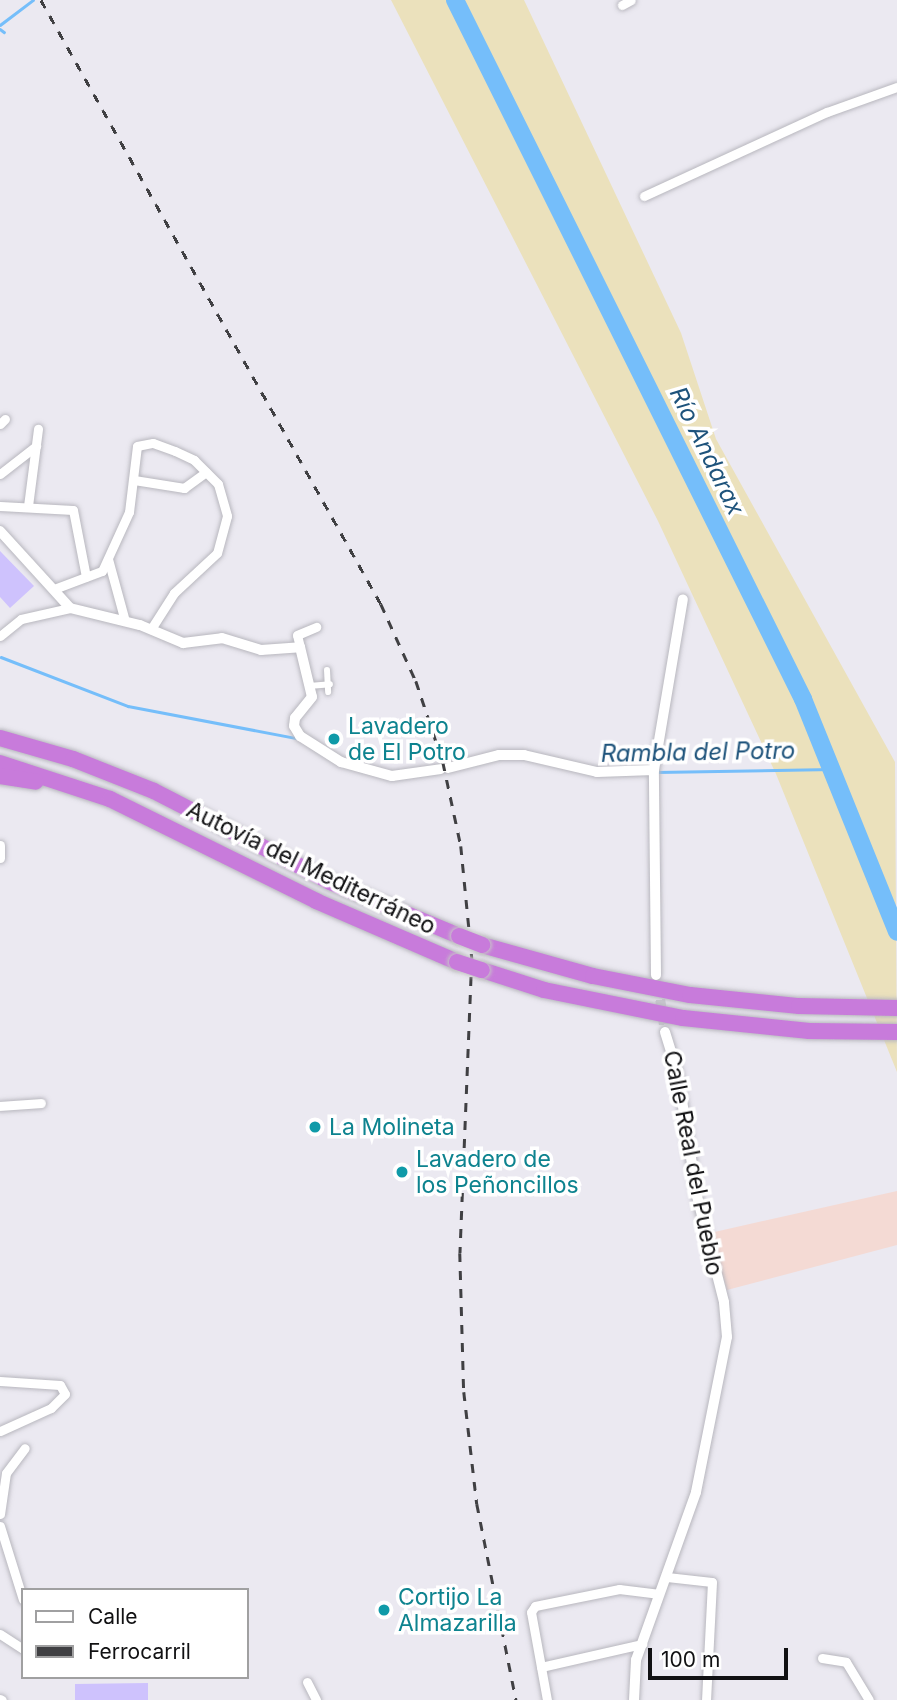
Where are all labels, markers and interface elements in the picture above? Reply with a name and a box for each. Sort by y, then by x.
water label: Río Andarax [664,382,750,520]
place label: Lavadero de El Potro [348,712,466,766]
marker: Lavadero de El Potro [326,731,342,747]
water label: Rambla del Potro [601,736,795,768]
street label: Autovía del Mediterráneo [182,796,440,940]
street label: Calle Real del Pueblo [658,1048,728,1278]
place label: La Molineta [329,1113,455,1141]
marker: La Molineta [307,1119,323,1135]
place label: Lavadero de los Peñoncillos [416,1145,579,1199]
marker: Lavadero de los Peñoncillos [394,1164,410,1180]
place label: Cortijo La Almazarilla [398,1583,517,1637]
legend [21,1588,248,1679]
marker: Cortijo La Almazarilla [376,1602,392,1618]
text: Calle [88,1604,138,1629]
scale bar [652,1634,792,1678]
text: Ferrocarril [88,1639,191,1664]
text: 100 m [661,1647,720,1672]

